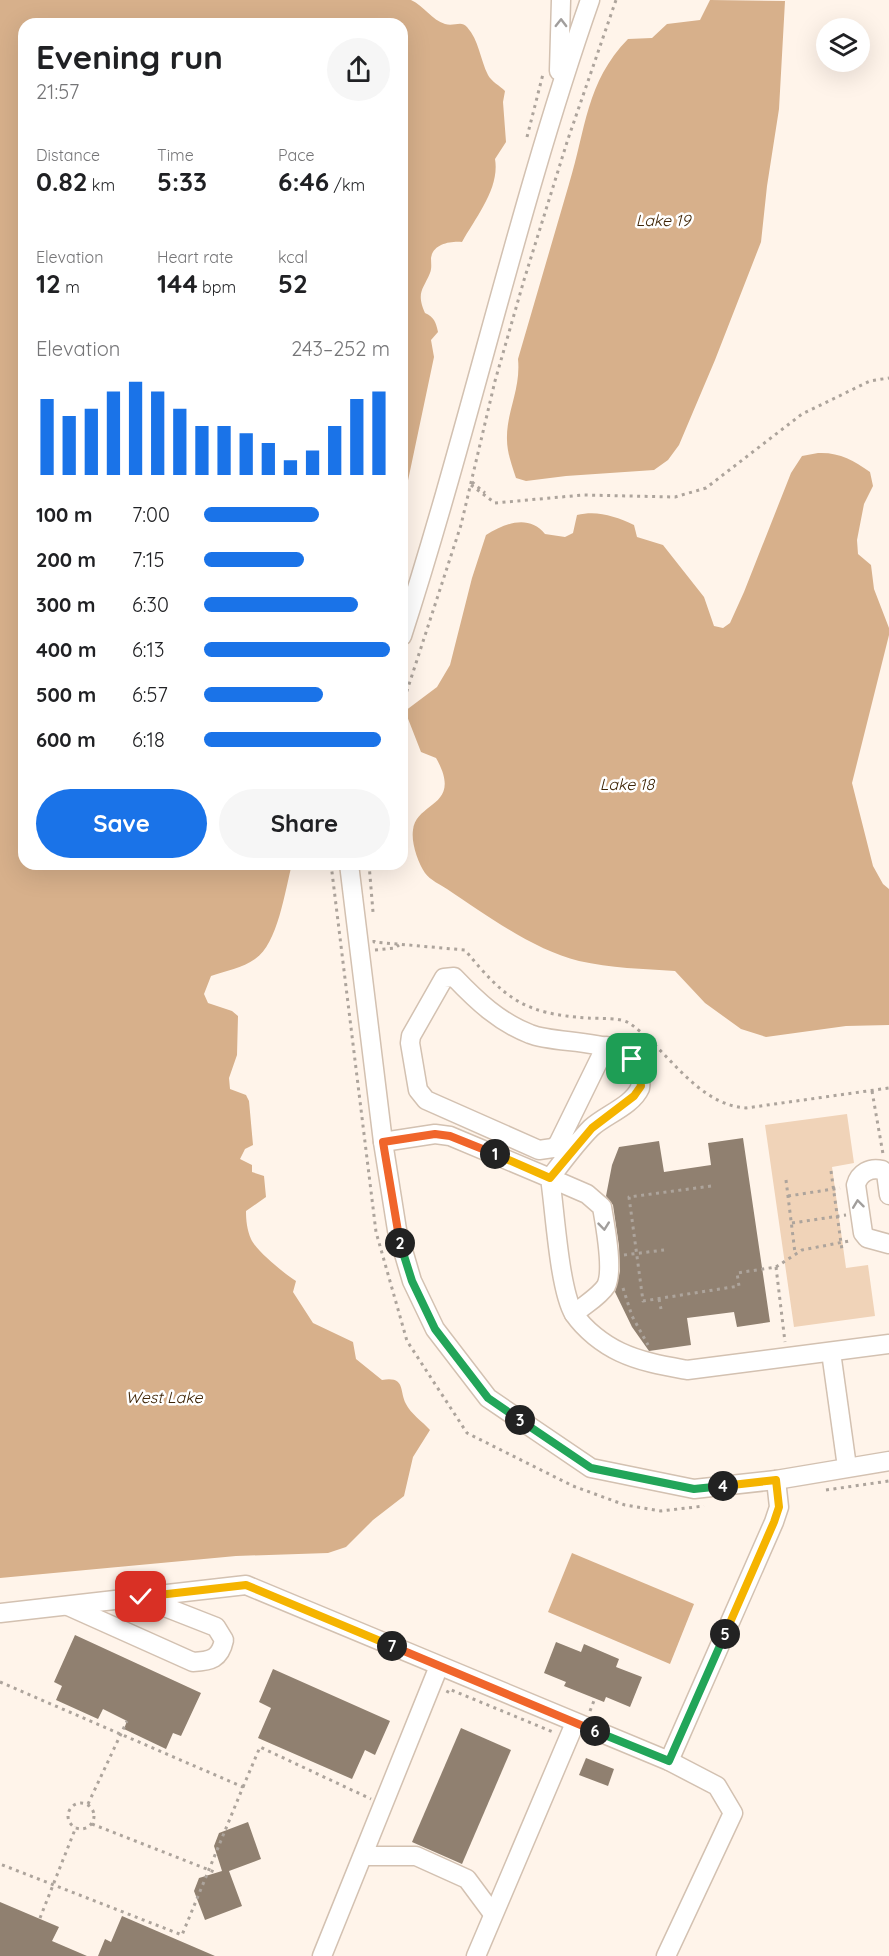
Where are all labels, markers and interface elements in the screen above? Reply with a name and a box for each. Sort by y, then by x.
map controls [816,18,870,72]
button: layers [816,18,870,72]
one-way arrow [554,19,567,28]
text: Evening run [36,36,223,77]
button: share [327,38,390,101]
text: 21:57 [36,79,79,104]
text: Distance [36,145,100,165]
text: Time [157,145,194,165]
text: Pace [278,145,314,165]
text: 0.82 [36,165,87,198]
text: 5:33 [157,165,207,198]
text: 6:46 [278,165,329,198]
text: km [87,175,115,195]
text: /km [329,175,365,195]
water label: Lake 19 [636,210,692,230]
text: Elevation [36,247,103,267]
text: Heart rate [157,247,233,267]
text: kcal [278,247,308,267]
text: 12 [36,267,61,300]
text: 144 [157,267,198,300]
text: 52 [278,267,308,300]
text: m [61,277,80,297]
text: bpm [198,277,236,297]
text: Elevation [36,336,120,361]
text: 243–252 m [291,336,390,361]
text: 100 m [36,502,92,527]
text: 7:00 [132,502,170,527]
text: 200 m [36,547,96,572]
text: 7:15 [132,547,164,572]
text: 300 m [36,592,95,617]
text: 6:30 [132,592,169,617]
text: 400 m [36,637,96,662]
text: 6:13 [132,637,164,662]
text: 500 m [36,682,96,707]
text: 6:57 [132,682,168,707]
text: 600 m [36,727,96,752]
text: 6:18 [132,727,165,752]
water label: Lake 18 [600,774,656,794]
button: Save [36,789,207,858]
button: Share [219,789,390,858]
pin [606,1033,657,1084]
icon: arrive [615,1042,648,1075]
pin: 1 [480,1139,510,1169]
text: 1 [492,1144,498,1164]
one-way arrow [853,1200,865,1209]
one-way arrow [598,1221,610,1230]
pin: 2 [385,1228,415,1258]
text: 2 [395,1233,405,1253]
water label: West Lake [125,1387,203,1407]
pin: 3 [505,1405,535,1435]
text: 3 [516,1410,524,1430]
pin: 4 [708,1471,738,1501]
text: 4 [718,1476,728,1496]
pin [115,1571,166,1622]
icon: check [124,1580,157,1613]
pin: 5 [710,1619,740,1649]
text: 5 [720,1624,730,1644]
pin: 7 [377,1631,407,1661]
text: 7 [388,1636,396,1656]
pin: 6 [580,1716,610,1746]
text: 6 [591,1721,599,1741]

